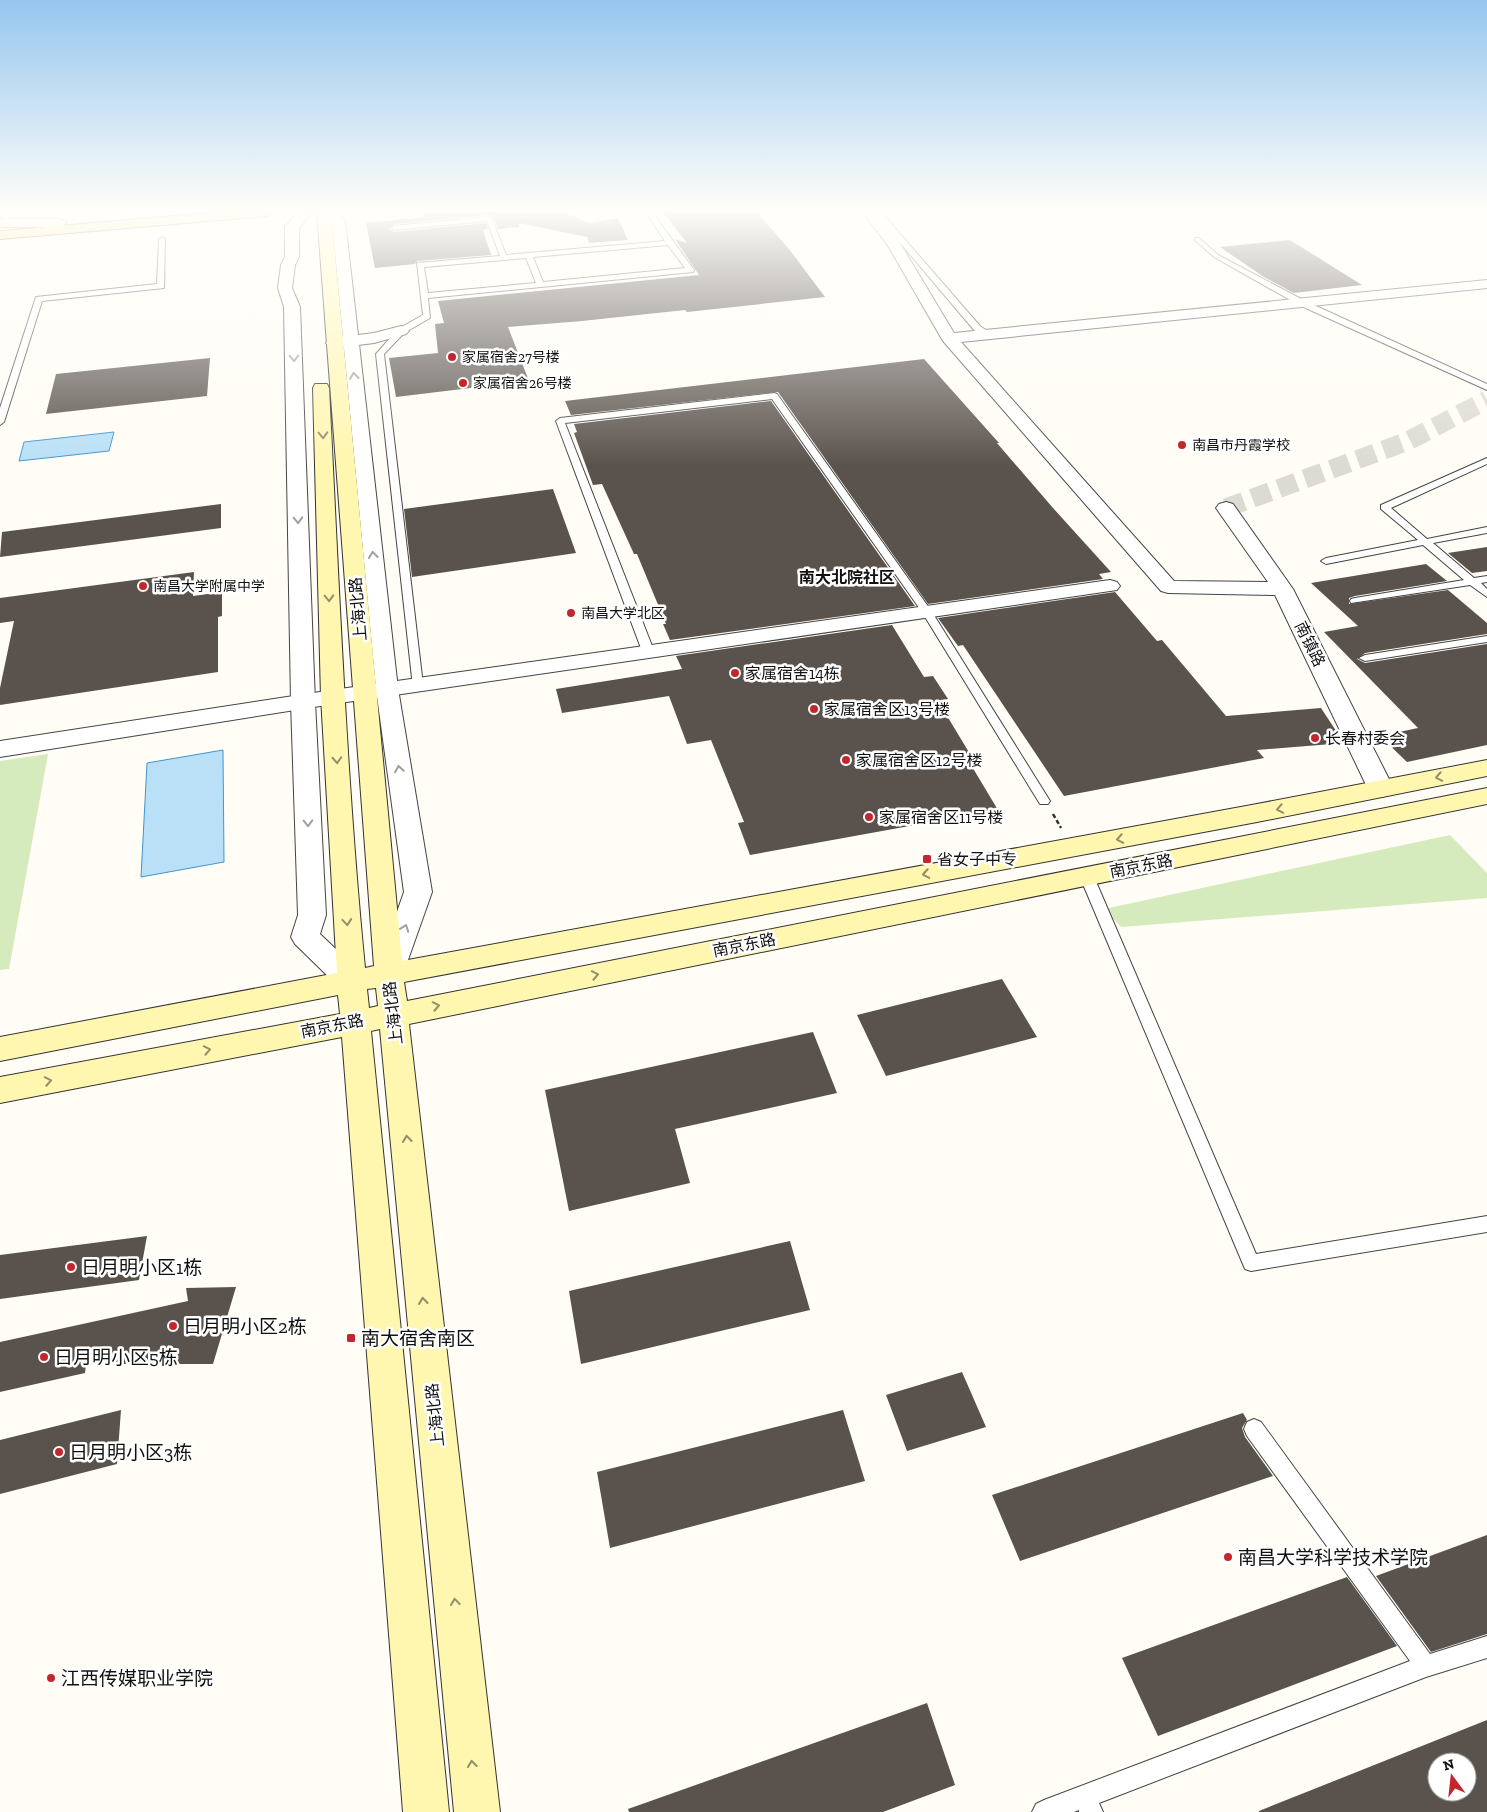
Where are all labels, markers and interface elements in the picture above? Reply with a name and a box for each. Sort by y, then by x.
place label: 家属宿舍27号楼 [462,349,560,366]
marker: 家属宿舍27号楼 [446,351,458,363]
one-way arrow [289,354,299,362]
one-way arrow [349,372,360,380]
place label: 家属宿舍26号楼 [473,375,572,392]
marker: 家属宿舍26号楼 [457,377,469,389]
one-way arrow [317,431,328,439]
place label: 南昌市丹霞学校 [1192,437,1290,454]
marker: 南昌市丹霞学校 [1176,439,1188,451]
one-way arrow [293,516,303,524]
one-way arrow [367,551,378,559]
district label: 南大北院社区 [799,568,895,587]
street label: 上海北路 [346,576,370,642]
place label: 南昌大学附属中学 [153,578,265,595]
marker: 南昌大学附属中学 [137,580,149,592]
one-way arrow [324,594,335,602]
place label: 南昌大学北区 [581,605,665,622]
marker: 南昌大学北区 [565,607,577,619]
street label: 南镇路 [1291,618,1329,670]
place label: 家属宿舍14栋 [745,664,840,683]
marker: 家属宿舍14栋 [729,667,741,679]
place label: 家属宿舍区13号楼 [824,700,950,719]
marker: 家属宿舍区13号楼 [808,703,820,715]
place label: 长春村委会 [1325,729,1405,748]
marker: 长春村委会 [1309,732,1321,744]
place label: 家属宿舍区12号楼 [856,751,982,770]
marker: 家属宿舍区12号楼 [840,754,852,766]
one-way arrow [331,756,342,764]
one-way arrow [394,764,404,773]
one-way arrow [1435,772,1444,782]
one-way arrow [1275,803,1284,813]
place label: 家属宿舍区11号楼 [879,808,1003,827]
marker: 家属宿舍区11号楼 [863,811,875,823]
one-way arrow [303,819,314,827]
one-way arrow [1116,833,1124,843]
place label: 省女子中专 [937,850,1017,869]
street label: 南京东路 [1108,851,1174,881]
marker: 省女子中专 [921,853,933,865]
one-way arrow [921,869,930,879]
one-way arrow [341,918,352,926]
one-way arrow [399,924,409,932]
street label: 南京东路 [711,930,777,960]
one-way arrow [591,970,600,980]
street label: 上海北路 [380,980,406,1046]
one-way arrow [431,1002,440,1012]
street label: 南京东路 [299,1011,365,1041]
one-way arrow [203,1045,212,1056]
one-way arrow [43,1076,52,1086]
one-way arrow [401,1135,412,1143]
place label: 日月明小区1栋 [81,1256,202,1279]
marker: 日月明小区1栋 [65,1261,77,1273]
one-way arrow [418,1297,429,1305]
place label: 日月明小区2栋 [183,1315,307,1338]
marker: 日月明小区2栋 [167,1320,179,1332]
place label: 南大宿舍南区 [361,1327,475,1350]
marker: 南大宿舍南区 [345,1332,357,1344]
place label: 日月明小区5栋 [54,1346,178,1369]
marker: 日月明小区5栋 [38,1351,50,1363]
street label: 上海北路 [422,1382,448,1448]
place label: 日月明小区3栋 [69,1441,192,1464]
marker: 日月明小区3栋 [53,1446,65,1458]
place label: 南昌大学科学技术学院 [1238,1546,1428,1569]
marker: 南昌大学科学技术学院 [1222,1551,1234,1563]
one-way arrow [450,1598,461,1606]
place label: 江西传媒职业学院 [61,1667,213,1690]
marker: 江西传媒职业学院 [45,1672,57,1684]
north arrow [1427,1752,1477,1802]
text: N [1441,1755,1456,1775]
one-way arrow [467,1759,478,1767]

